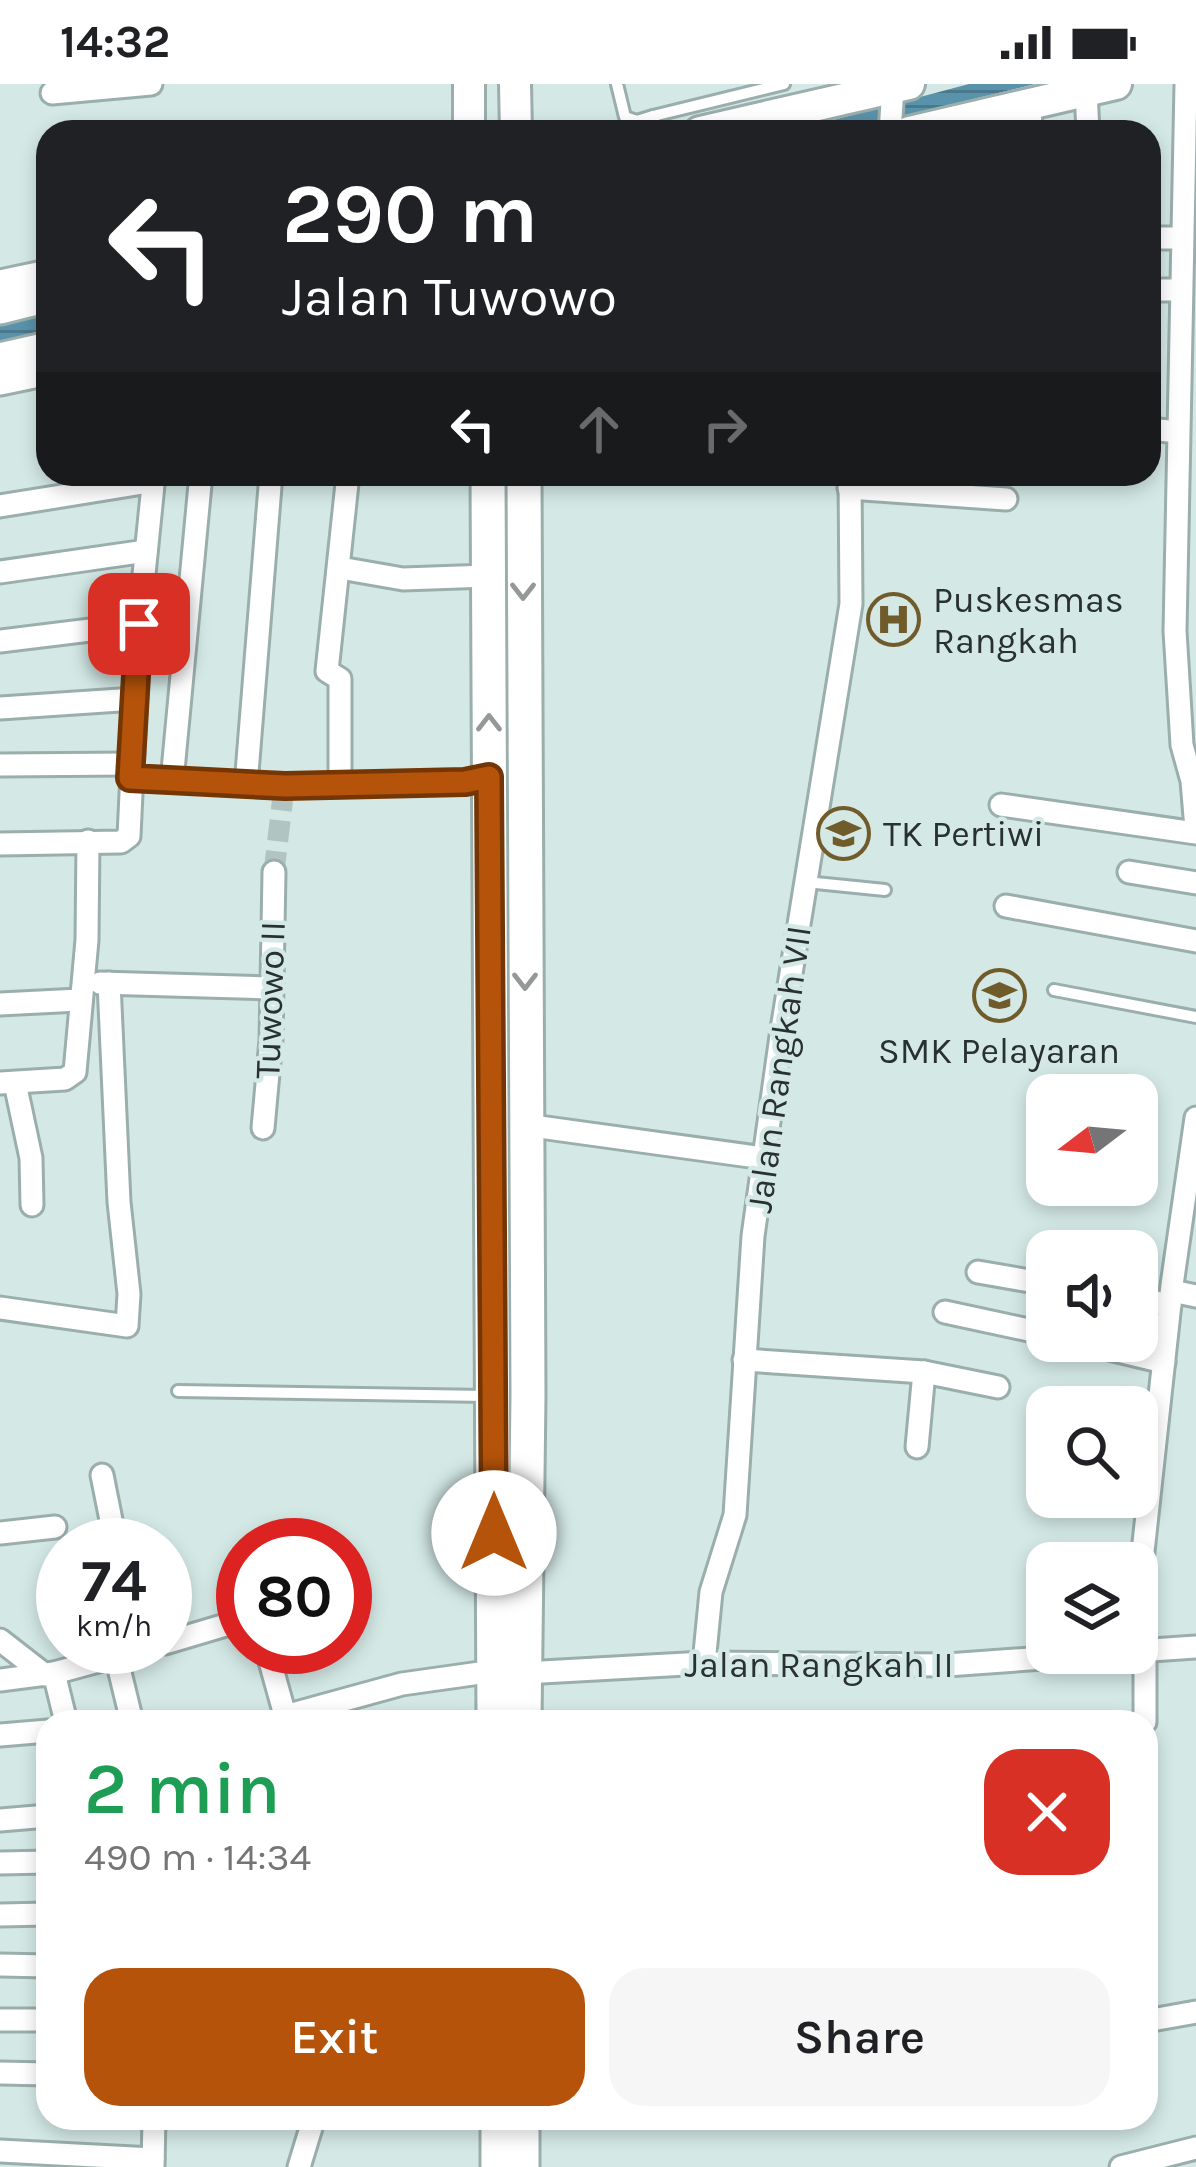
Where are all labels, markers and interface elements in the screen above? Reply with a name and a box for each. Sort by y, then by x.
text: 14:32 [60,16,170,68]
text: 290 m [282,165,538,263]
icon: left [84,168,240,324]
text: Jalan Tuwowo [282,265,617,329]
icon: left [440,396,506,462]
icon: ahead [566,396,632,462]
icon: right [692,396,758,462]
pin [88,573,190,675]
place label: Puskesmas Rangkah [933,579,1124,662]
one-way arrow [510,583,536,601]
icon: arrive [106,591,172,657]
hospital icon: Puskesmas Rangkah [866,592,922,648]
one-way arrow [476,713,502,731]
school or university icon: TK Pertiwi [816,805,872,861]
place label: TK Pertiwi [883,813,1044,855]
street label: Tuwowo II [246,921,294,1080]
street label: Jalan Rangkah VII [738,923,820,1215]
school or university icon: SMK Pelayaran [971,967,1027,1023]
one-way arrow [511,972,537,991]
place label: SMK Pelayaran [878,1030,1120,1072]
north arrow [1026,1074,1158,1206]
map controls [1026,1074,1158,1674]
button: sound [1026,1230,1158,1362]
button: search [1026,1386,1158,1518]
position arrow [431,1470,557,1596]
speed limit sign: 80 [216,1518,372,1674]
button: layers [1026,1542,1158,1674]
text: 74 [81,1546,147,1616]
text: km/h [76,1608,152,1644]
street label: Jalan Rangkah II [685,1644,953,1686]
text: 2 min [84,1747,281,1831]
button: close [984,1749,1110,1875]
text: 490 m · 14:34 [84,1834,311,1880]
button: Exit [84,1968,585,2106]
button: Share [609,1968,1110,2106]

